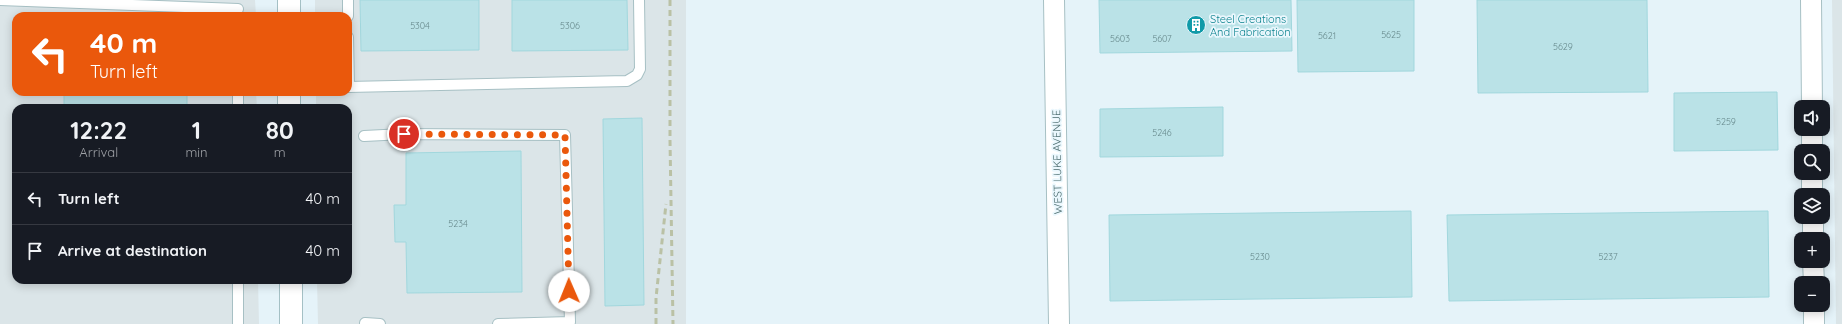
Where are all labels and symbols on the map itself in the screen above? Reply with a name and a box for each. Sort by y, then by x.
place label: Steel Creations And Fabrication [1210,12,1291,39]
building icon: Steel Creations And Fabrication [1185,14,1207,36]
house number: 5304 [410,20,430,31]
house number: 5306 [560,20,580,31]
house number: 5625 [1381,29,1401,40]
house number: 5621 [1318,30,1336,41]
house number: 5603 [1110,33,1130,44]
house number: 5607 [1152,33,1172,44]
house number: 5629 [1553,41,1573,52]
street label: WEST LUKE AVENUE [1049,110,1065,214]
house number: 5259 [1716,116,1736,127]
pin [387,117,421,151]
house number: 5246 [1152,127,1172,138]
house number: 5234 [448,218,468,229]
house number: 5230 [1250,251,1270,262]
house number: 5237 [1598,251,1618,262]
position arrow [548,270,590,312]

